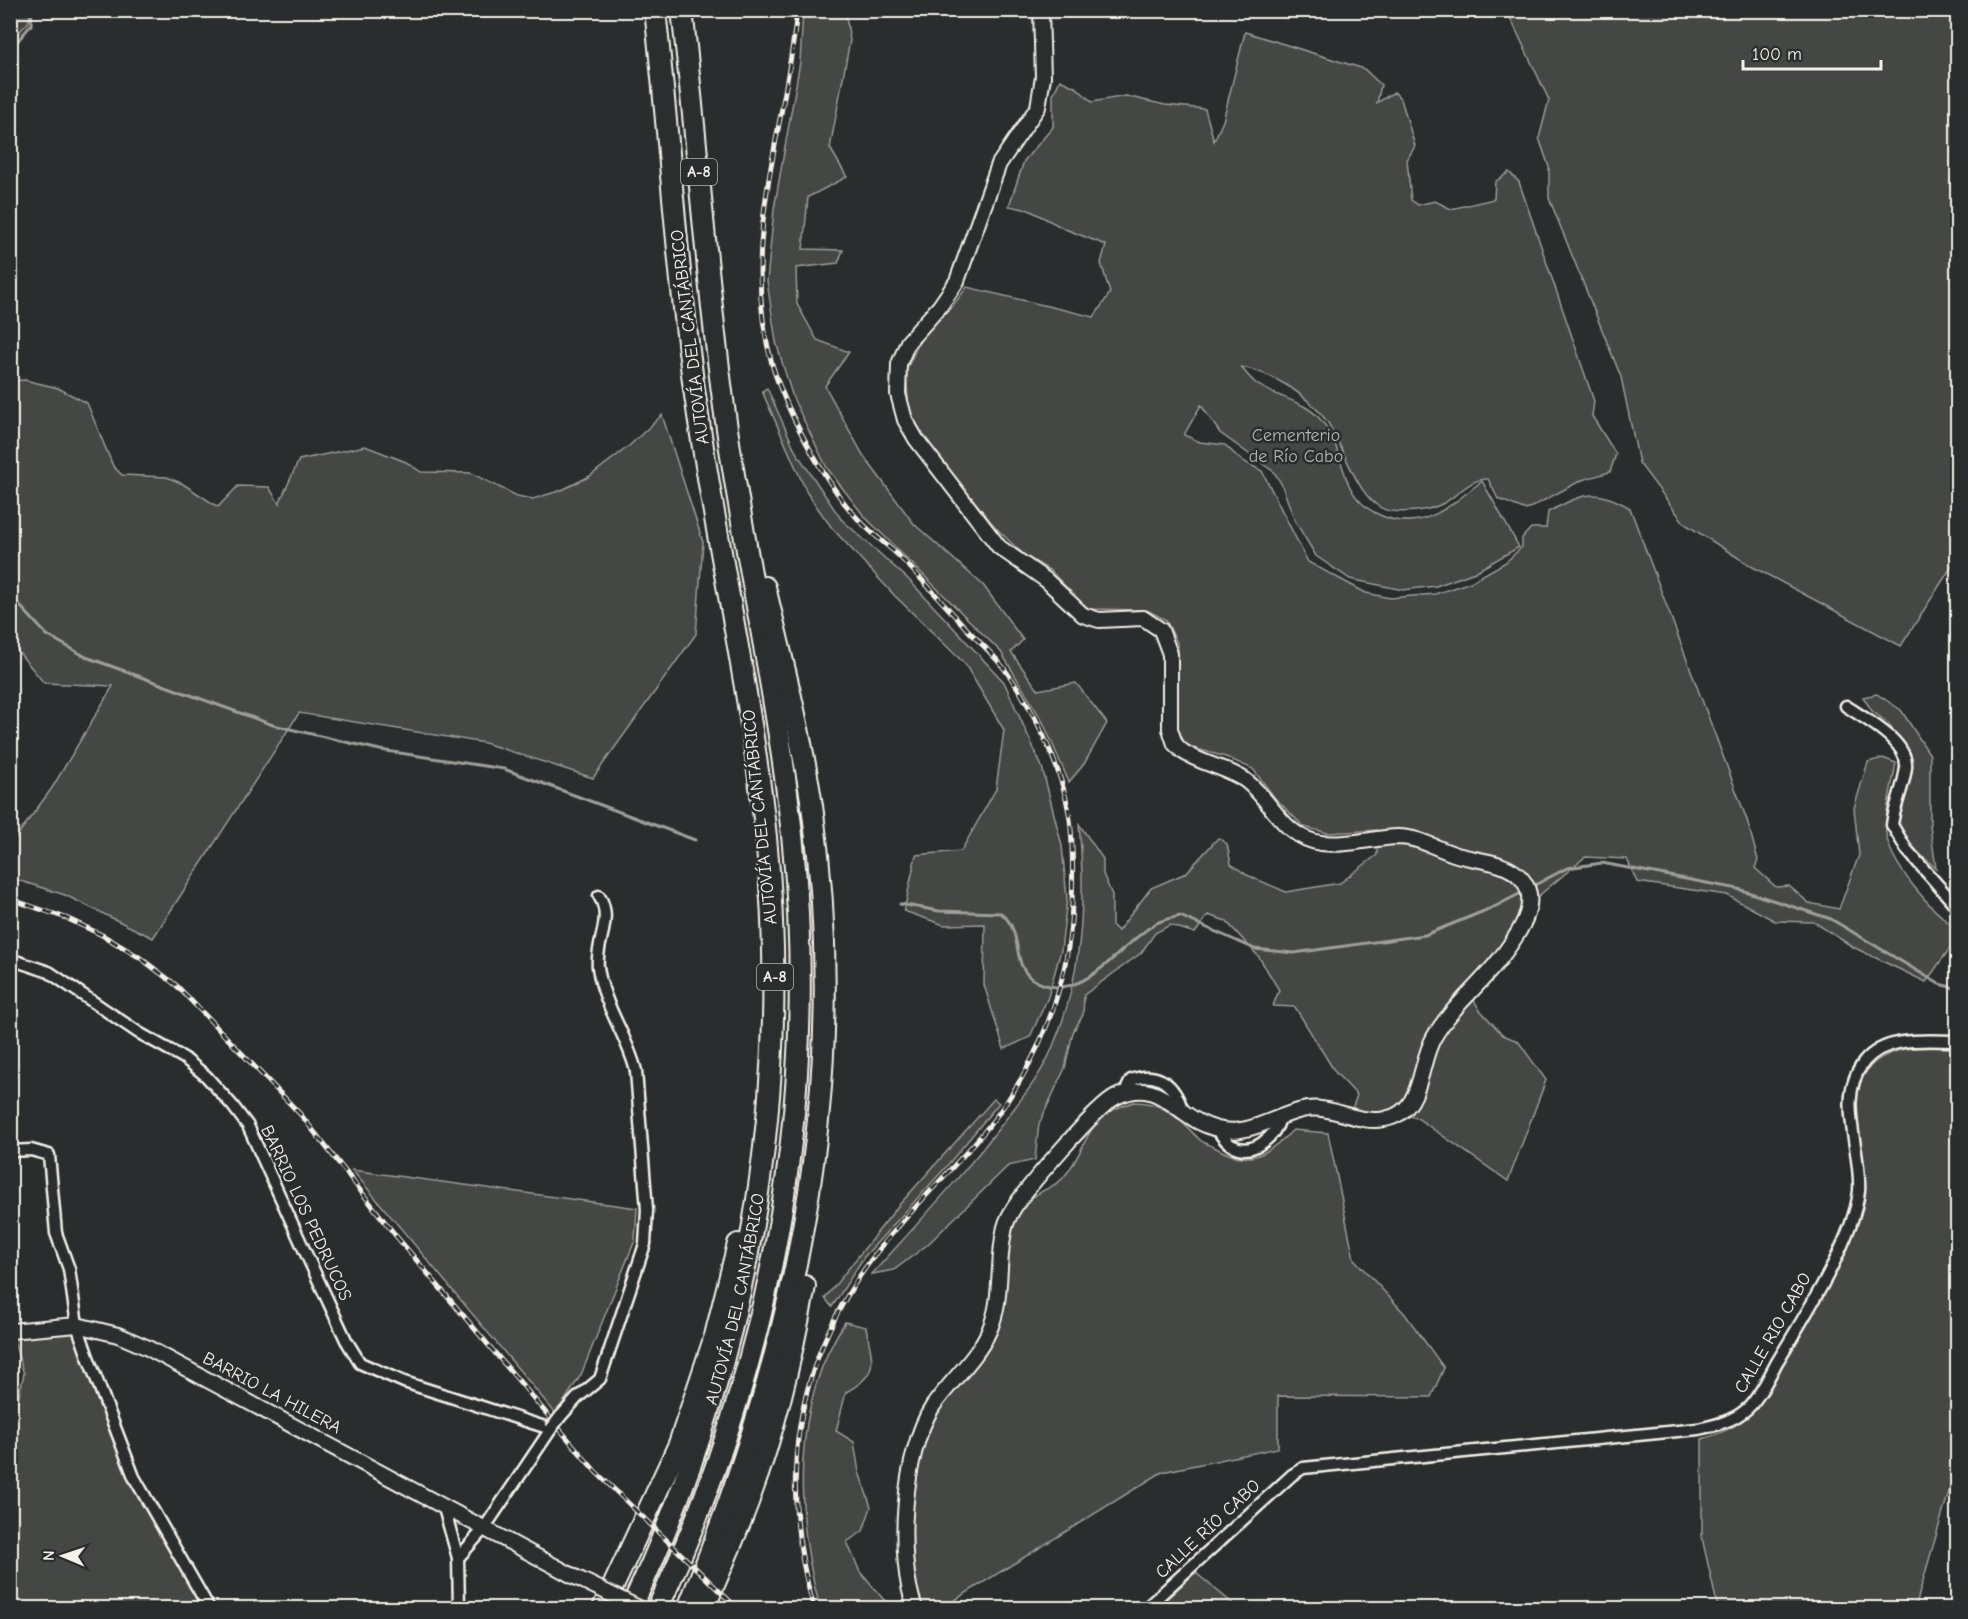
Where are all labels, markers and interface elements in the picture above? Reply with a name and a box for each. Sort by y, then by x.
scale bar [1743,33,1881,71]
text: 100 m [1752,44,1802,65]
road number: A-8 [681,159,717,185]
street label: AUTOVÍA DEL CANTÁBRICO [665,228,714,446]
park label: Cementerio de Río Cabo [1249,425,1343,467]
street label: AUTOVÍA DEL CANTÁBRICO [737,708,782,926]
road number: A-8 [757,964,793,990]
street label: BARRIO LOS PEDRUCOS [256,1122,356,1304]
street label: AUTOVÍA DEL CANTÁBRICO [700,1192,768,1407]
street label: CALLE RIO CABO [1730,1269,1816,1397]
street label: BARRIO LA HILERA [199,1348,345,1438]
street label: CALLE RÍO CABO [1151,1474,1265,1583]
north arrow [33,1526,93,1586]
text: N [40,1550,58,1561]

